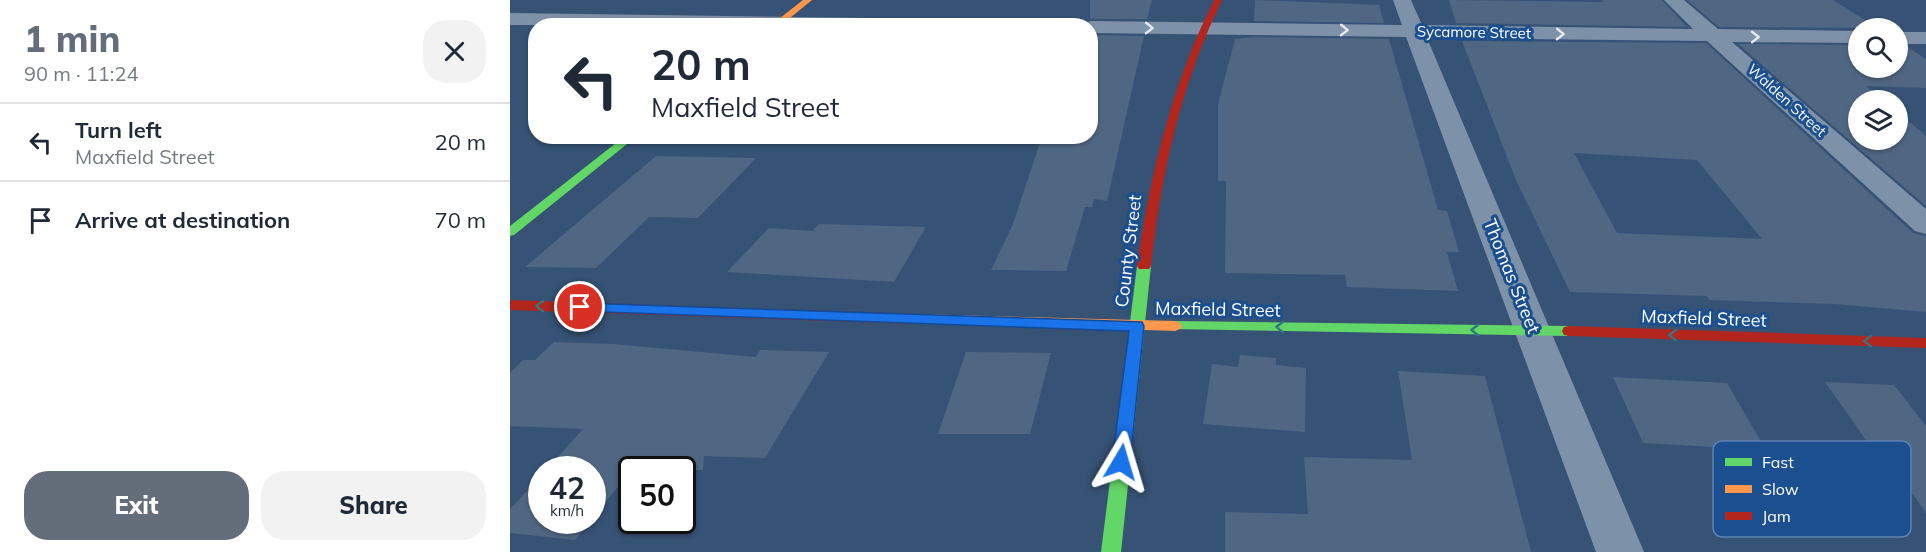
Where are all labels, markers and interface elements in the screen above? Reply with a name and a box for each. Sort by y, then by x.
text: 1 min [24,16,120,61]
map controls [1848,18,1908,150]
button: search [1848,18,1908,78]
button: close [423,20,486,83]
one-way arrow [1144,22,1153,34]
street label: Sycamore Street [1417,22,1531,42]
one-way arrow [1339,24,1348,36]
one-way arrow [1555,28,1564,40]
one-way arrow [1750,31,1759,43]
text: 20 m [651,38,751,91]
icon: left [552,42,630,120]
street label: Walden Street [1744,60,1830,140]
text: 90 m · 11:24 [24,61,138,86]
text: Maxfield Street [651,90,839,124]
button: layers [1848,90,1908,150]
text: Turn left [75,116,162,144]
icon: left [24,126,57,159]
text: 20 m [435,128,486,156]
text: Maxfield Street [75,144,215,169]
street label: County Street [1110,193,1146,309]
icon: arrive [24,204,57,237]
text: Arrive at destination [75,206,290,234]
text: 70 m [435,206,486,234]
street label: Thomas Street [1479,215,1545,337]
pin [554,281,605,332]
icon: arrive [563,290,596,323]
street label: Maxfield Street [1155,296,1281,322]
one-way arrow [535,300,544,312]
street label: Maxfield Street [1641,304,1767,332]
one-way arrow [1276,321,1285,334]
one-way arrow [1471,323,1480,336]
one-way arrow [1668,328,1677,341]
one-way arrow [1863,334,1872,347]
position arrow [1089,430,1153,494]
legend [1713,441,1911,537]
text: Fast [1762,452,1794,472]
speed limit sign: 50 [618,456,696,534]
text: 42 [549,469,585,507]
button: Exit [24,471,249,540]
button: Share [261,471,486,540]
text: Slow [1762,479,1799,499]
text: km/h [550,501,584,520]
text: Jam [1762,506,1791,526]

